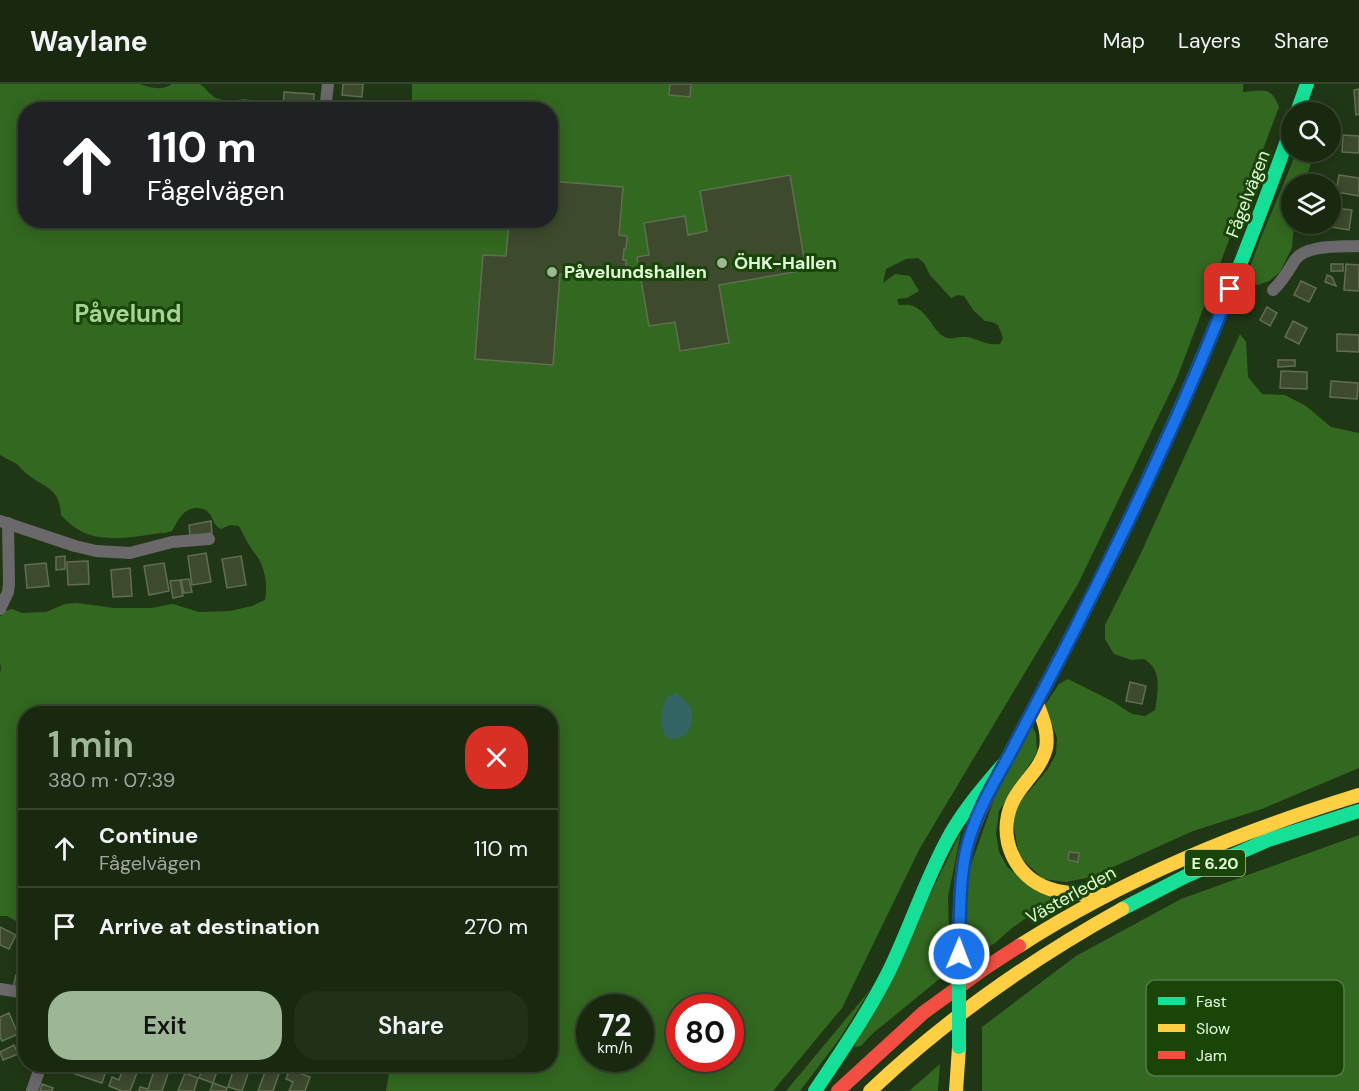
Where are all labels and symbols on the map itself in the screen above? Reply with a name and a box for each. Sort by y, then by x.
street label: Fågelvägen [1220,147,1276,241]
place label: ÖHK-Hallen [734,251,837,275]
marker: ÖHK-Hallen [715,256,729,270]
place label: Påvelundshallen [564,260,707,284]
pin [1204,263,1255,314]
marker: Påvelundshallen [545,265,559,279]
district label: Påvelund [75,298,181,329]
road number: E 6.20 [1185,850,1245,876]
street label: Västerleden [1022,860,1120,930]
position arrow [927,922,991,986]
legend [1146,980,1344,1076]
text: Fast [1196,991,1227,1012]
speed limit sign: 80 [666,994,744,1072]
text: Slow [1196,1018,1230,1039]
text: Jam [1196,1045,1227,1066]

